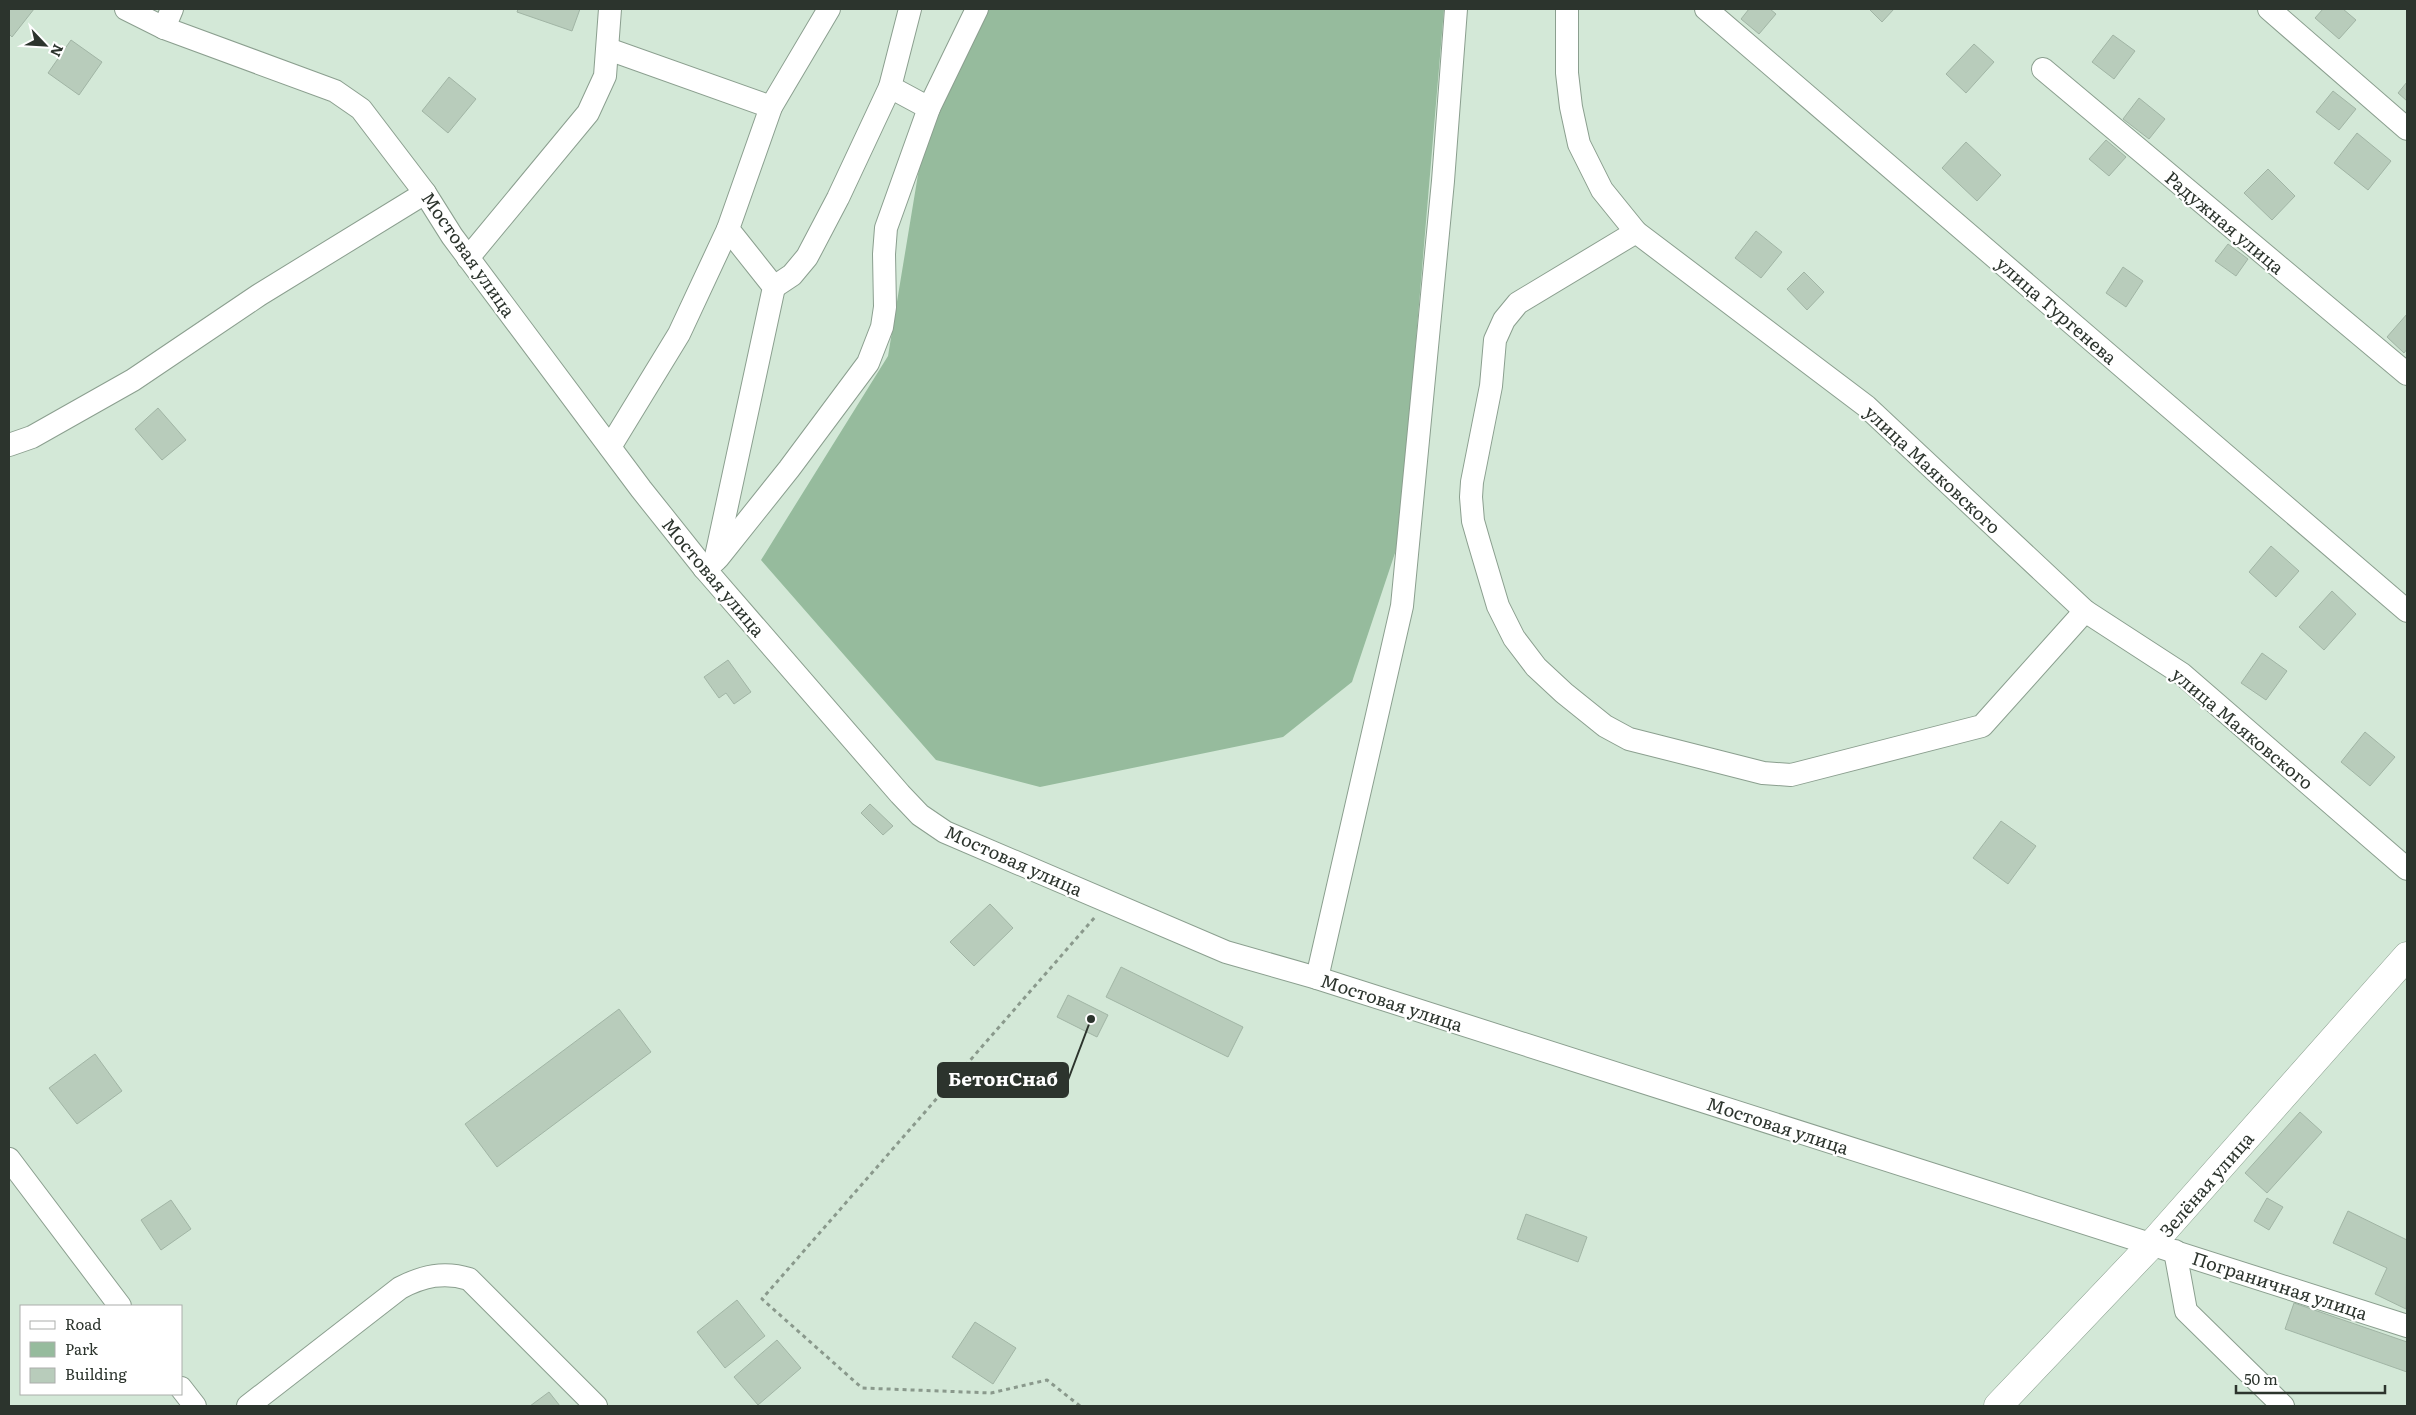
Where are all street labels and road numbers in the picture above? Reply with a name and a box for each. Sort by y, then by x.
street label: Радужная улица [2160,164,2291,280]
street label: Мостовая улица [415,186,523,323]
street label: улица Тургенева [1991,250,2124,370]
street label: улица Маяковского [1859,399,2007,539]
street label: Мостовая улица [656,512,772,643]
street label: улица Маяковского [2166,661,2320,795]
street label: Мостовая улица [941,818,1087,903]
street label: Мостовая улица [1317,966,1467,1038]
street label: Мостовая улица [1703,1089,1853,1161]
street label: Зелёная улица [2153,1125,2260,1243]
street label: Пограничная улица [2189,1244,2371,1326]

